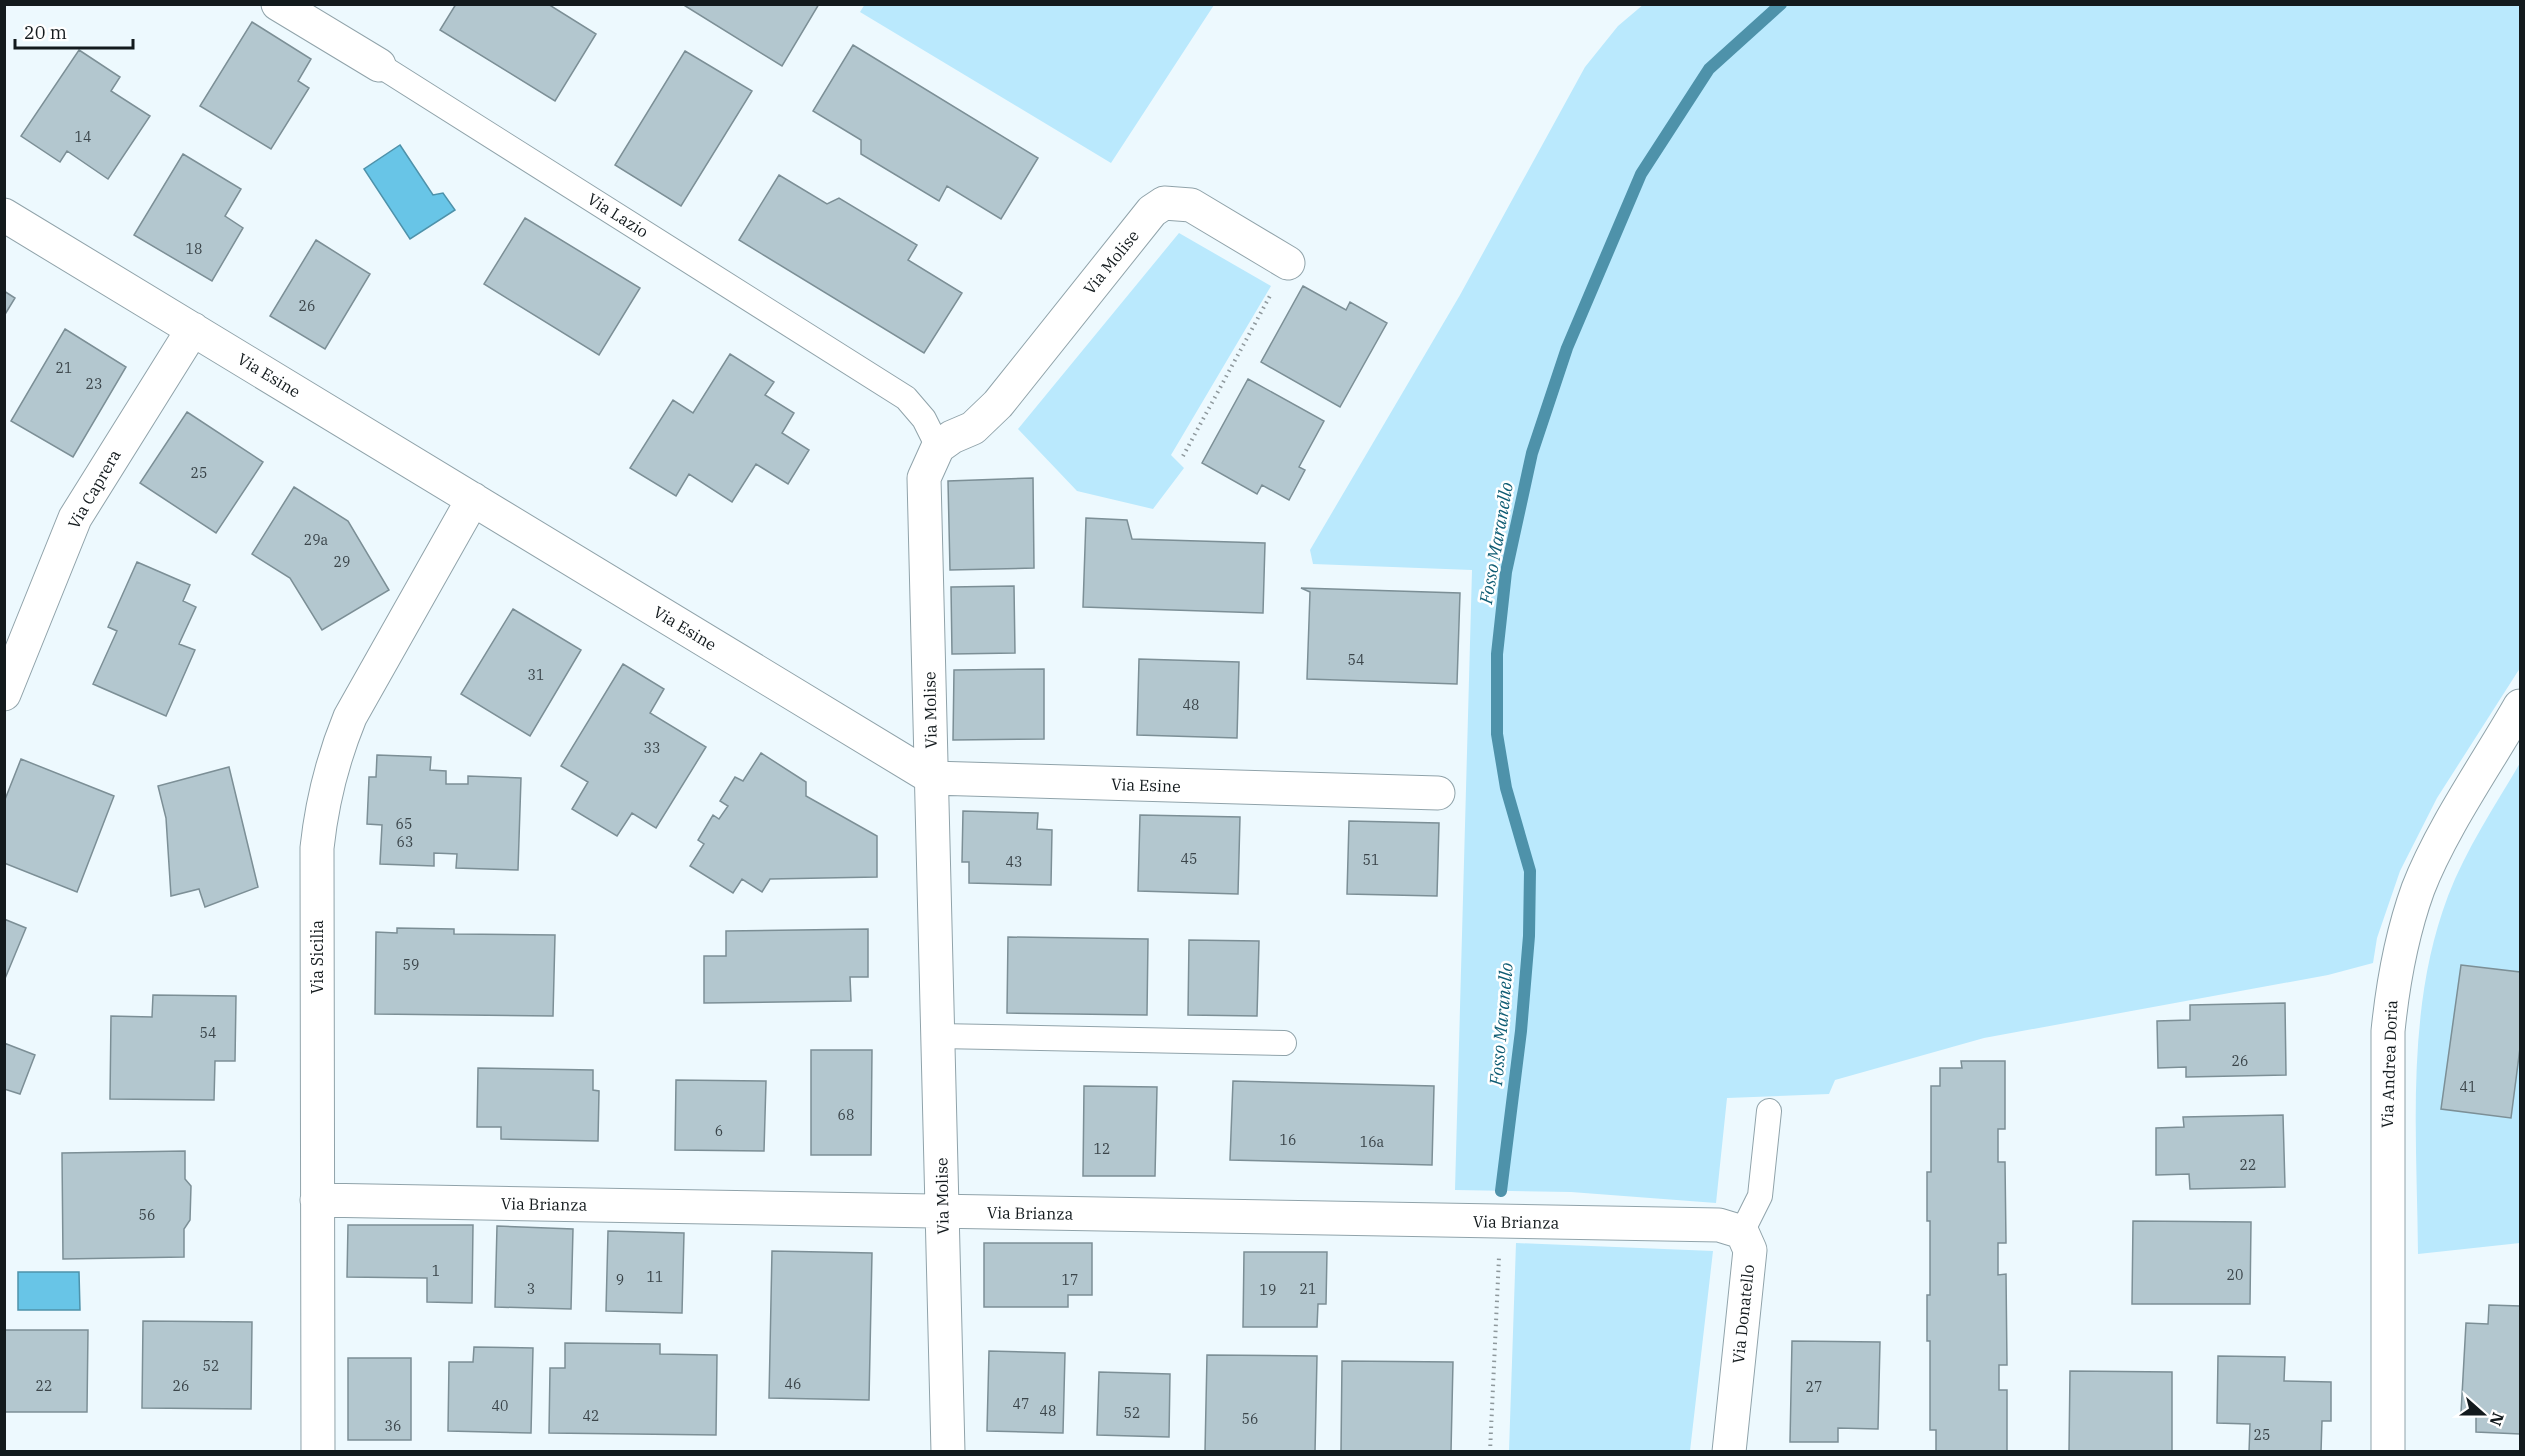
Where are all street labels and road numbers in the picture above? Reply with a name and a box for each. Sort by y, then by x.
street label: Via Lazio [584,188,652,242]
street label: Via Molise [1079,226,1143,298]
street label: Via Esine [234,348,304,402]
street label: Via Caprera [63,446,125,532]
street label: Via Esine [650,601,720,655]
street label: Via Molise [919,671,941,749]
street label: Via Esine [1111,774,1181,796]
street label: Via Sicilia [307,920,327,994]
street label: Via Andrea Doria [2377,999,2401,1128]
street label: Via Molise [931,1157,953,1235]
street label: Via Brianza [501,1193,588,1215]
street label: Via Brianza [987,1202,1074,1224]
street label: Via Brianza [1473,1211,1560,1233]
street label: Via Donatello [1728,1263,1758,1365]

